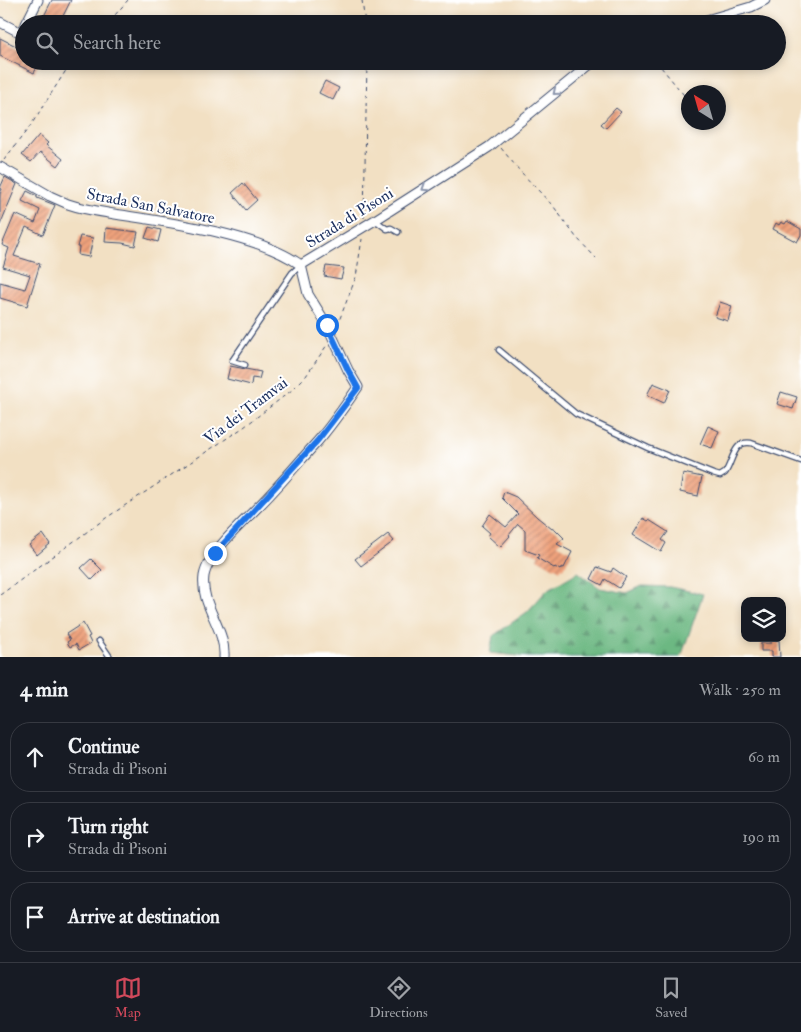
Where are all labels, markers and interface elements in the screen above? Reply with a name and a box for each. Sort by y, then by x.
search box [15,15,786,70]
icon: search [33,29,61,57]
text: Search here [73,31,161,55]
north arrow [681,85,726,130]
one-way arrow [553,86,562,94]
one-way arrow [422,181,431,191]
street label: Strada di Pisoni [302,183,397,253]
street label: Strada San Salvatore [85,184,217,228]
route start [316,314,339,337]
street label: Via dei Tramvai [200,373,292,449]
route end [204,542,227,565]
map controls [741,597,786,642]
button: layers [741,597,786,642]
text: 4 min [20,676,68,703]
text: Walk · 250 m [699,680,781,700]
text: Continue [68,735,139,759]
icon: ahead [21,743,49,771]
text: 60 m [748,747,780,767]
text: Strada di Pisoni [68,759,167,779]
text: Turn right [68,815,148,839]
icon: right [21,823,49,851]
text: 190 m [742,827,780,847]
text: Strada di Pisoni [68,839,167,859]
icon: arrive [21,903,49,931]
text: Arrive at destination [68,905,220,929]
tab: Map [114,974,142,1021]
tab: Directions [369,974,428,1021]
tab: Saved [655,974,687,1021]

